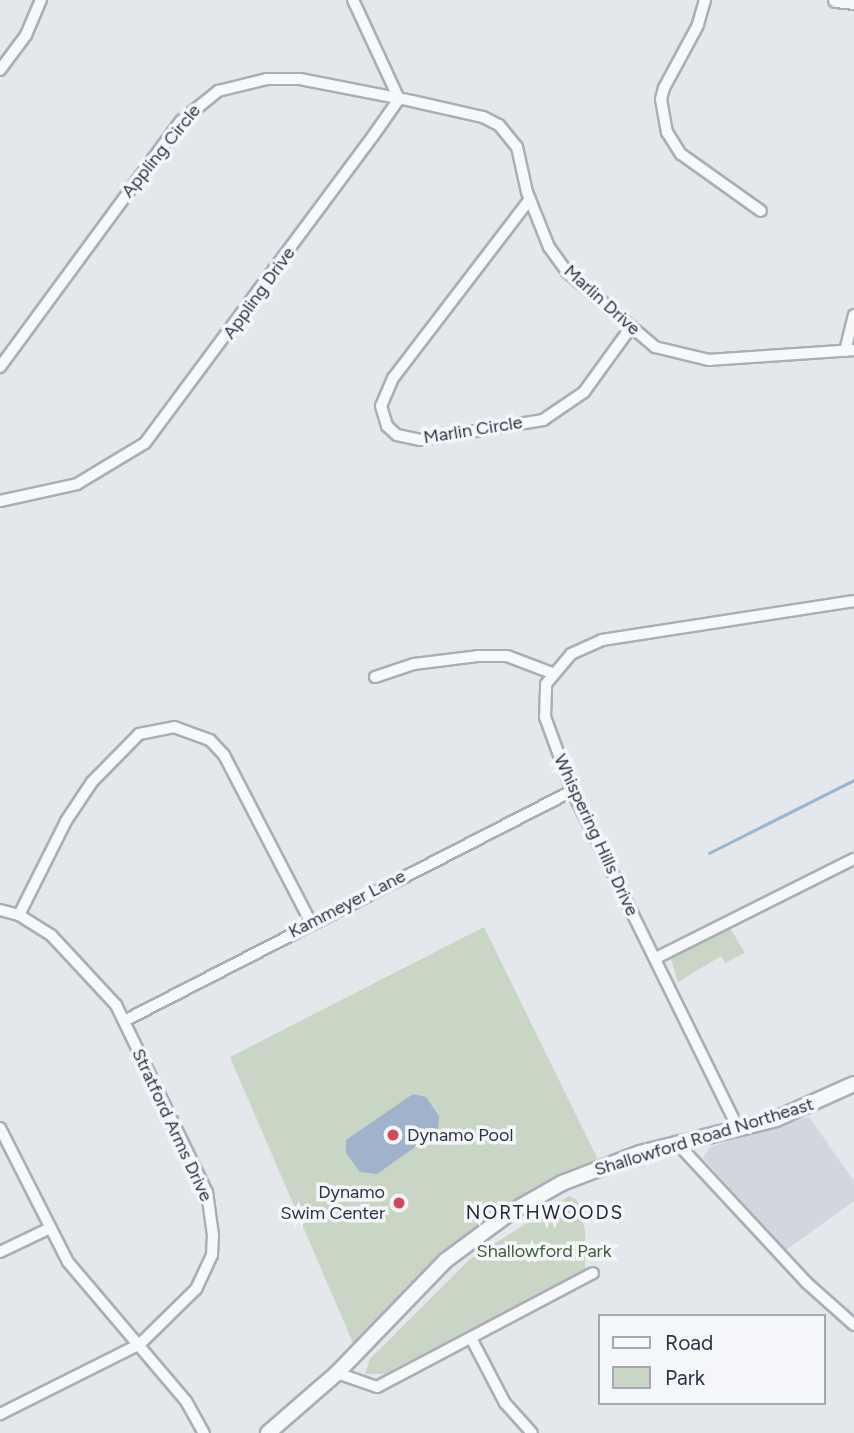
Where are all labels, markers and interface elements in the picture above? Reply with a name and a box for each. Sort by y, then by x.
street label: Appling Circle [117,100,205,202]
street label: Appling Drive [218,243,300,343]
street label: Marlin Drive [560,260,644,340]
street label: Marlin Circle [422,412,524,448]
street label: Whispering Hills Drive [549,751,643,919]
street label: Kammeyer Lane [285,865,409,943]
street label: Stratford Arms Drive [127,1045,217,1205]
street label: Shallowford Road Northeast [592,1093,816,1181]
place label: Dynamo Pool [407,1124,513,1146]
marker: Dynamo Pool [385,1127,401,1143]
place label: Dynamo Swim Center [280,1182,385,1224]
marker: Dynamo Swim Center [391,1195,407,1211]
district label: NORTHWOODS [467,1202,623,1224]
park label: Shallowford Park [477,1240,611,1262]
legend [598,1314,826,1405]
text: Road [665,1330,713,1355]
text: Park [665,1365,705,1390]

